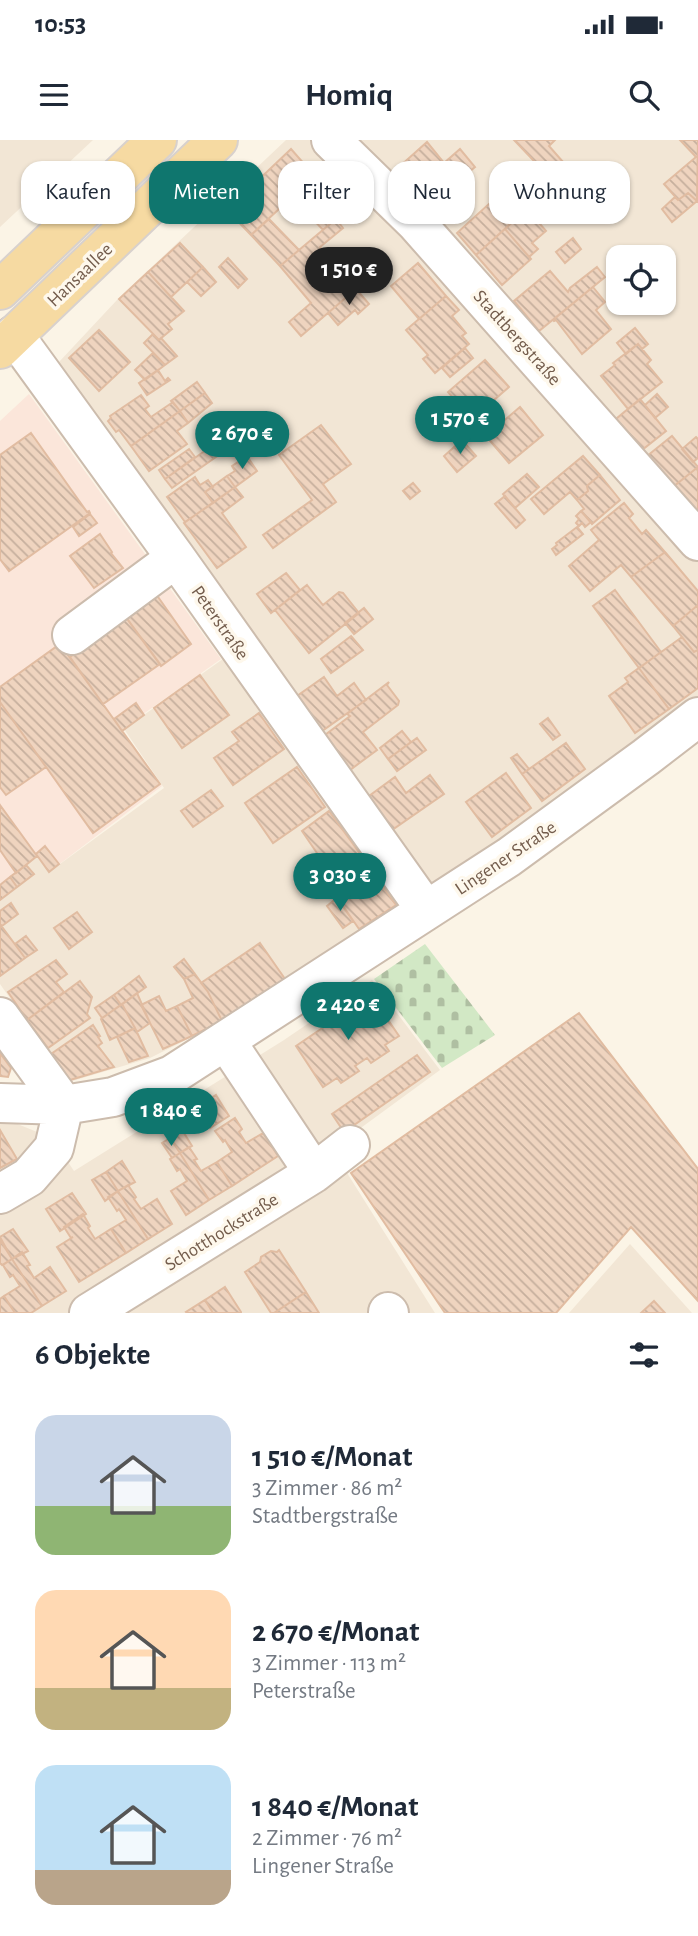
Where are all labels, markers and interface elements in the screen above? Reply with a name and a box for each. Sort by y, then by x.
text: 10:53 [35,11,86,37]
icon: menu [35,76,73,114]
icon: search [625,76,663,114]
text: Homiq [305,79,393,111]
chip: Kaufen [21,161,135,224]
chip: Mieten [149,161,264,224]
chip: Filter [278,161,374,224]
chip: Neu [388,161,475,224]
chip: Wohnung [489,161,630,224]
street label: Hansaallee [44,240,116,311]
map controls [606,245,676,315]
button: locate [606,245,676,315]
pin: 1 510 € [284,248,414,307]
text: 1 510 € [321,258,377,281]
street label: Stadtbergstraße [469,287,564,389]
pin: 1 570 € [395,396,525,456]
text: 1 570 € [431,407,489,430]
pin: 2 670 € [177,412,307,471]
text: 2 670 € [211,422,273,445]
street label: Peterstraße [187,582,252,663]
street label: Lingener Straße [452,818,560,899]
pin: 3 030 € [275,854,405,913]
text: 3 030 € [309,864,371,887]
pin: 2 420 € [283,982,413,1042]
text: 2 420 € [317,993,379,1016]
pin: 1 840 € [106,1088,236,1148]
text: 1 840 € [141,1099,201,1122]
street label: Schotthockstraße [162,1190,282,1275]
icon: filters [625,1336,663,1374]
text: 6 Objekte [35,1340,151,1370]
text: 1 510 €/Monat [252,1442,412,1472]
icon: home [91,1443,175,1527]
text: 3 Zimmer · 86 m² [252,1477,402,1500]
text: Stadtbergstraße [252,1505,398,1528]
text: 2 670 €/Monat [252,1617,419,1647]
icon: home [91,1618,175,1702]
text: 3 Zimmer · 113 m² [252,1652,406,1675]
text: Peterstraße [252,1680,356,1703]
text: 1 840 €/Monat [252,1792,418,1822]
icon: home [91,1793,175,1877]
text: 2 Zimmer · 76 m² [252,1827,402,1850]
text: Lingener Straße [252,1855,394,1878]

